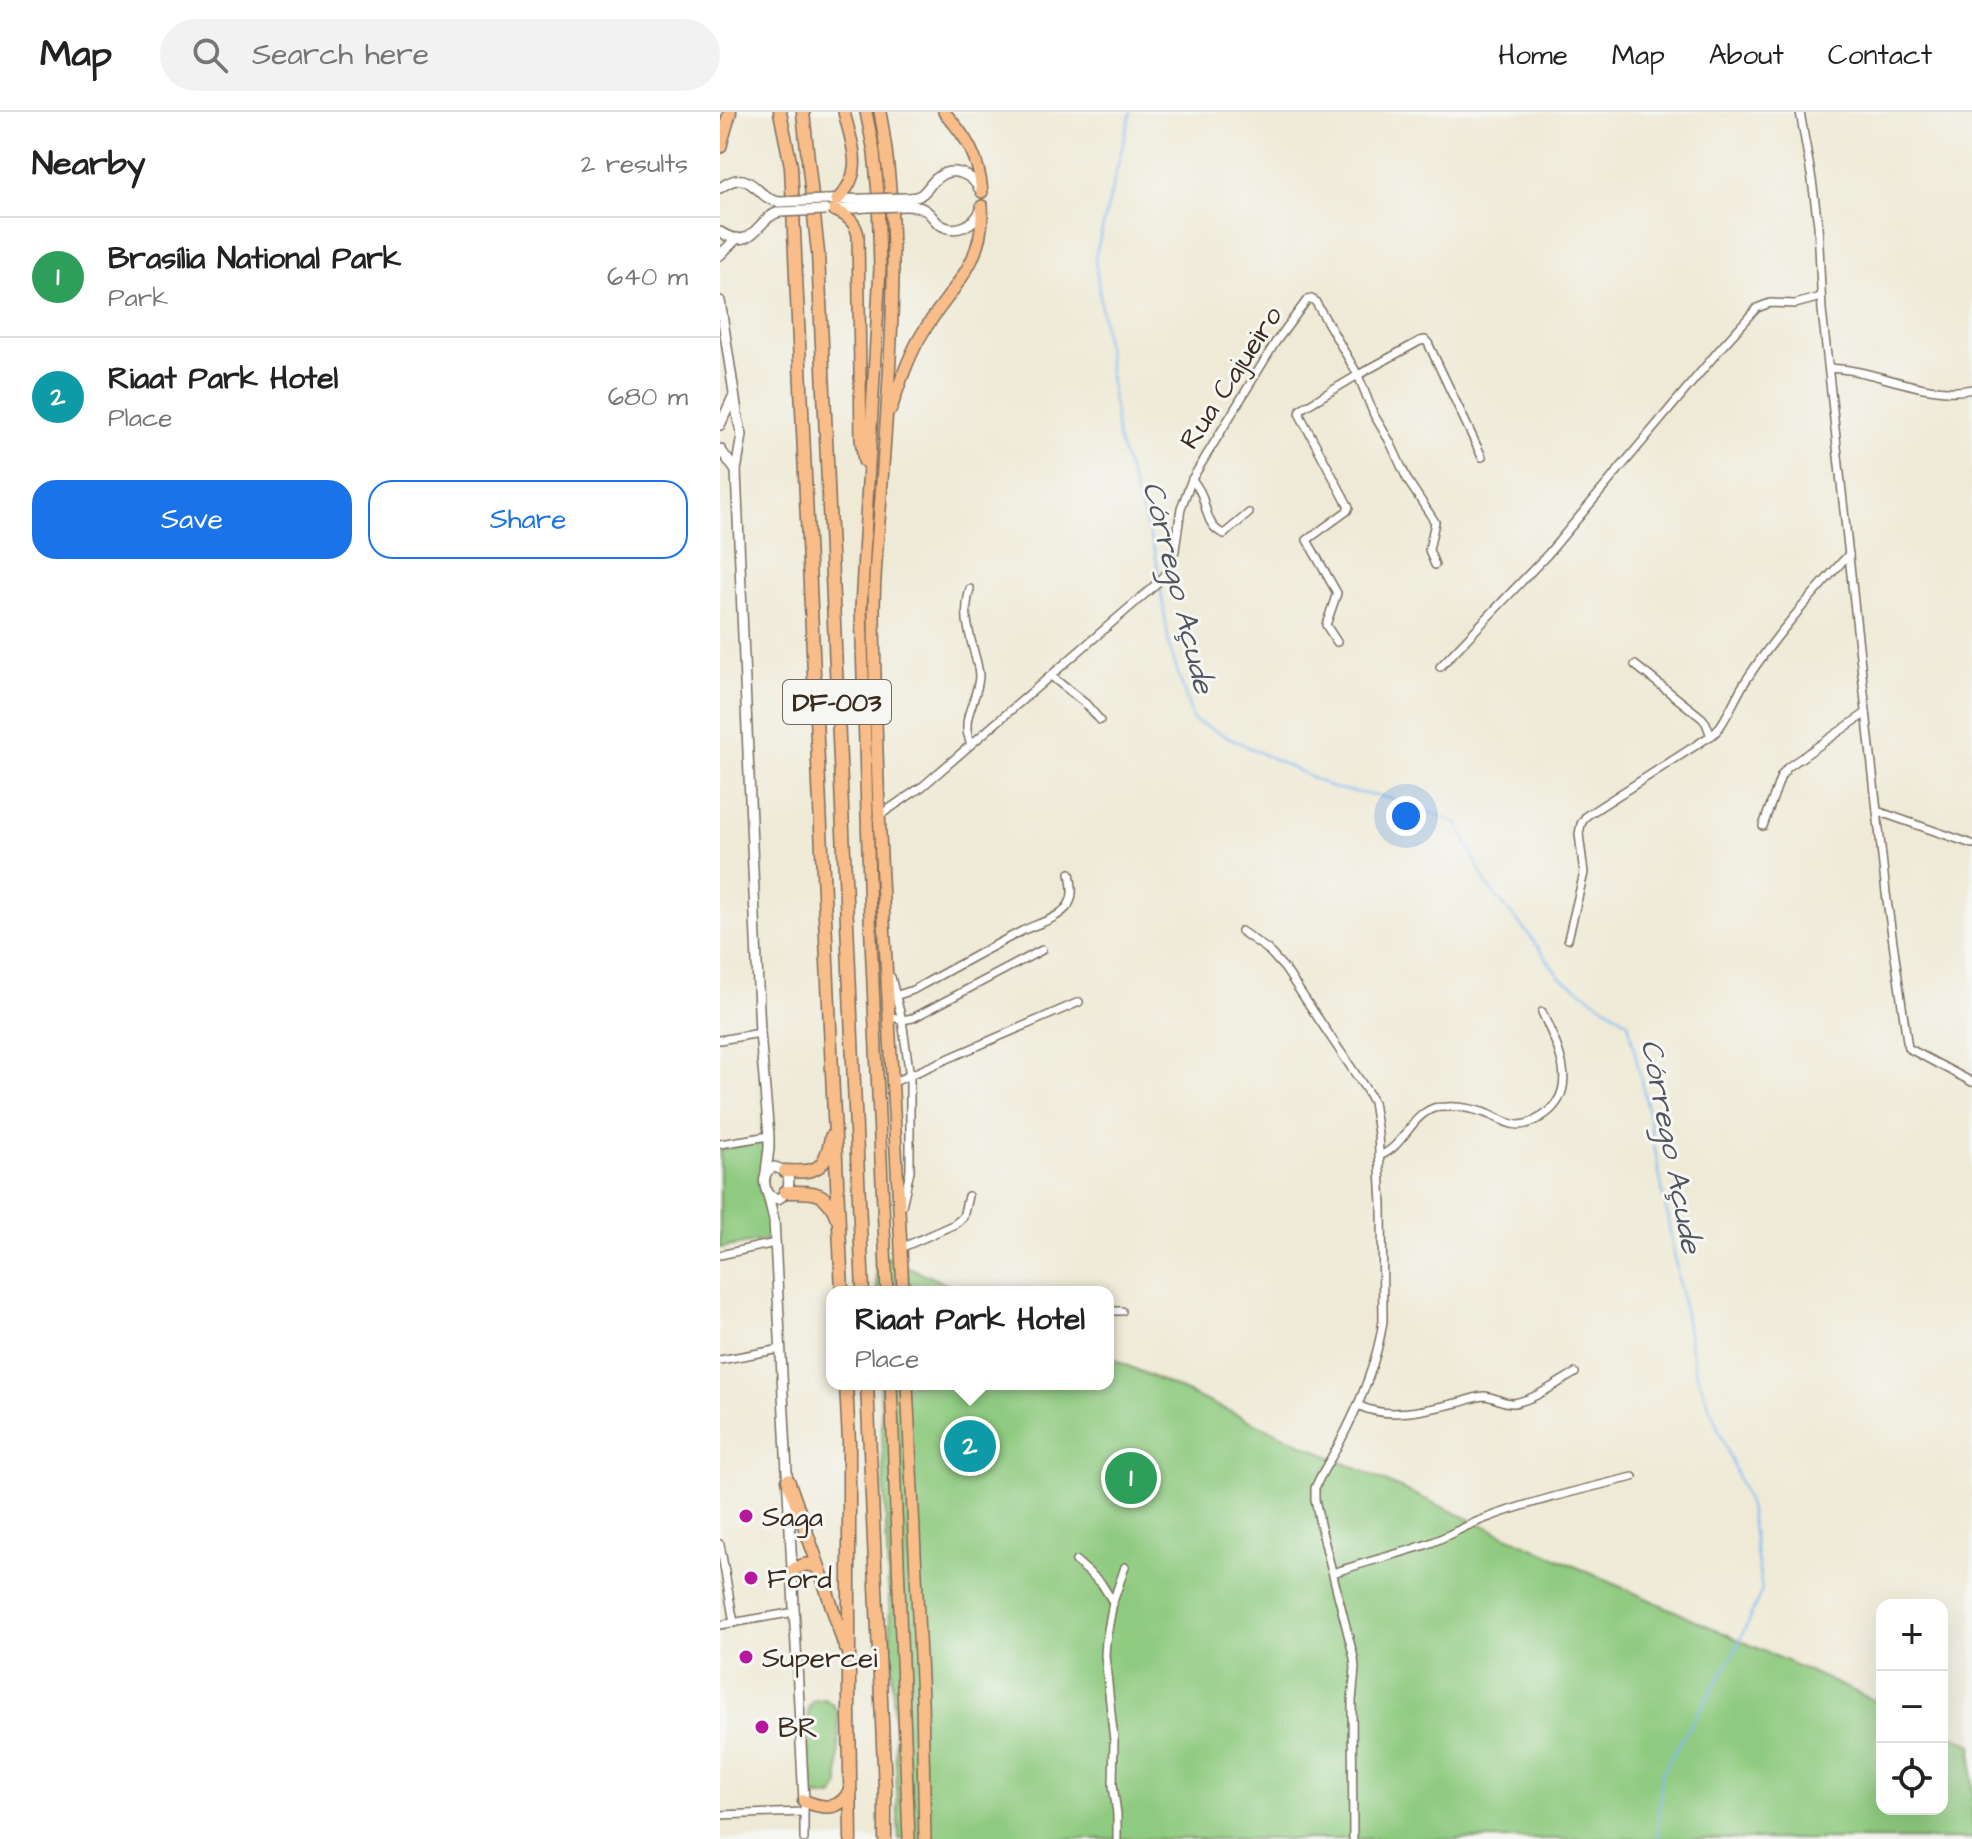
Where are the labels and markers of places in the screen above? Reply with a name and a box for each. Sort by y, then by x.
pin: 2 [944,1416,996,1476]
pin: 1 [1105,1448,1157,1508]
place label: Saga [762,1498,823,1538]
marker: Saga [737,1507,755,1525]
place label: Ford [767,1560,832,1599]
marker: Ford [742,1569,760,1587]
place label: Supercei [762,1639,878,1678]
marker: Supercei [737,1648,755,1666]
place label: BR [778,1709,818,1748]
marker: BR [753,1718,771,1736]

